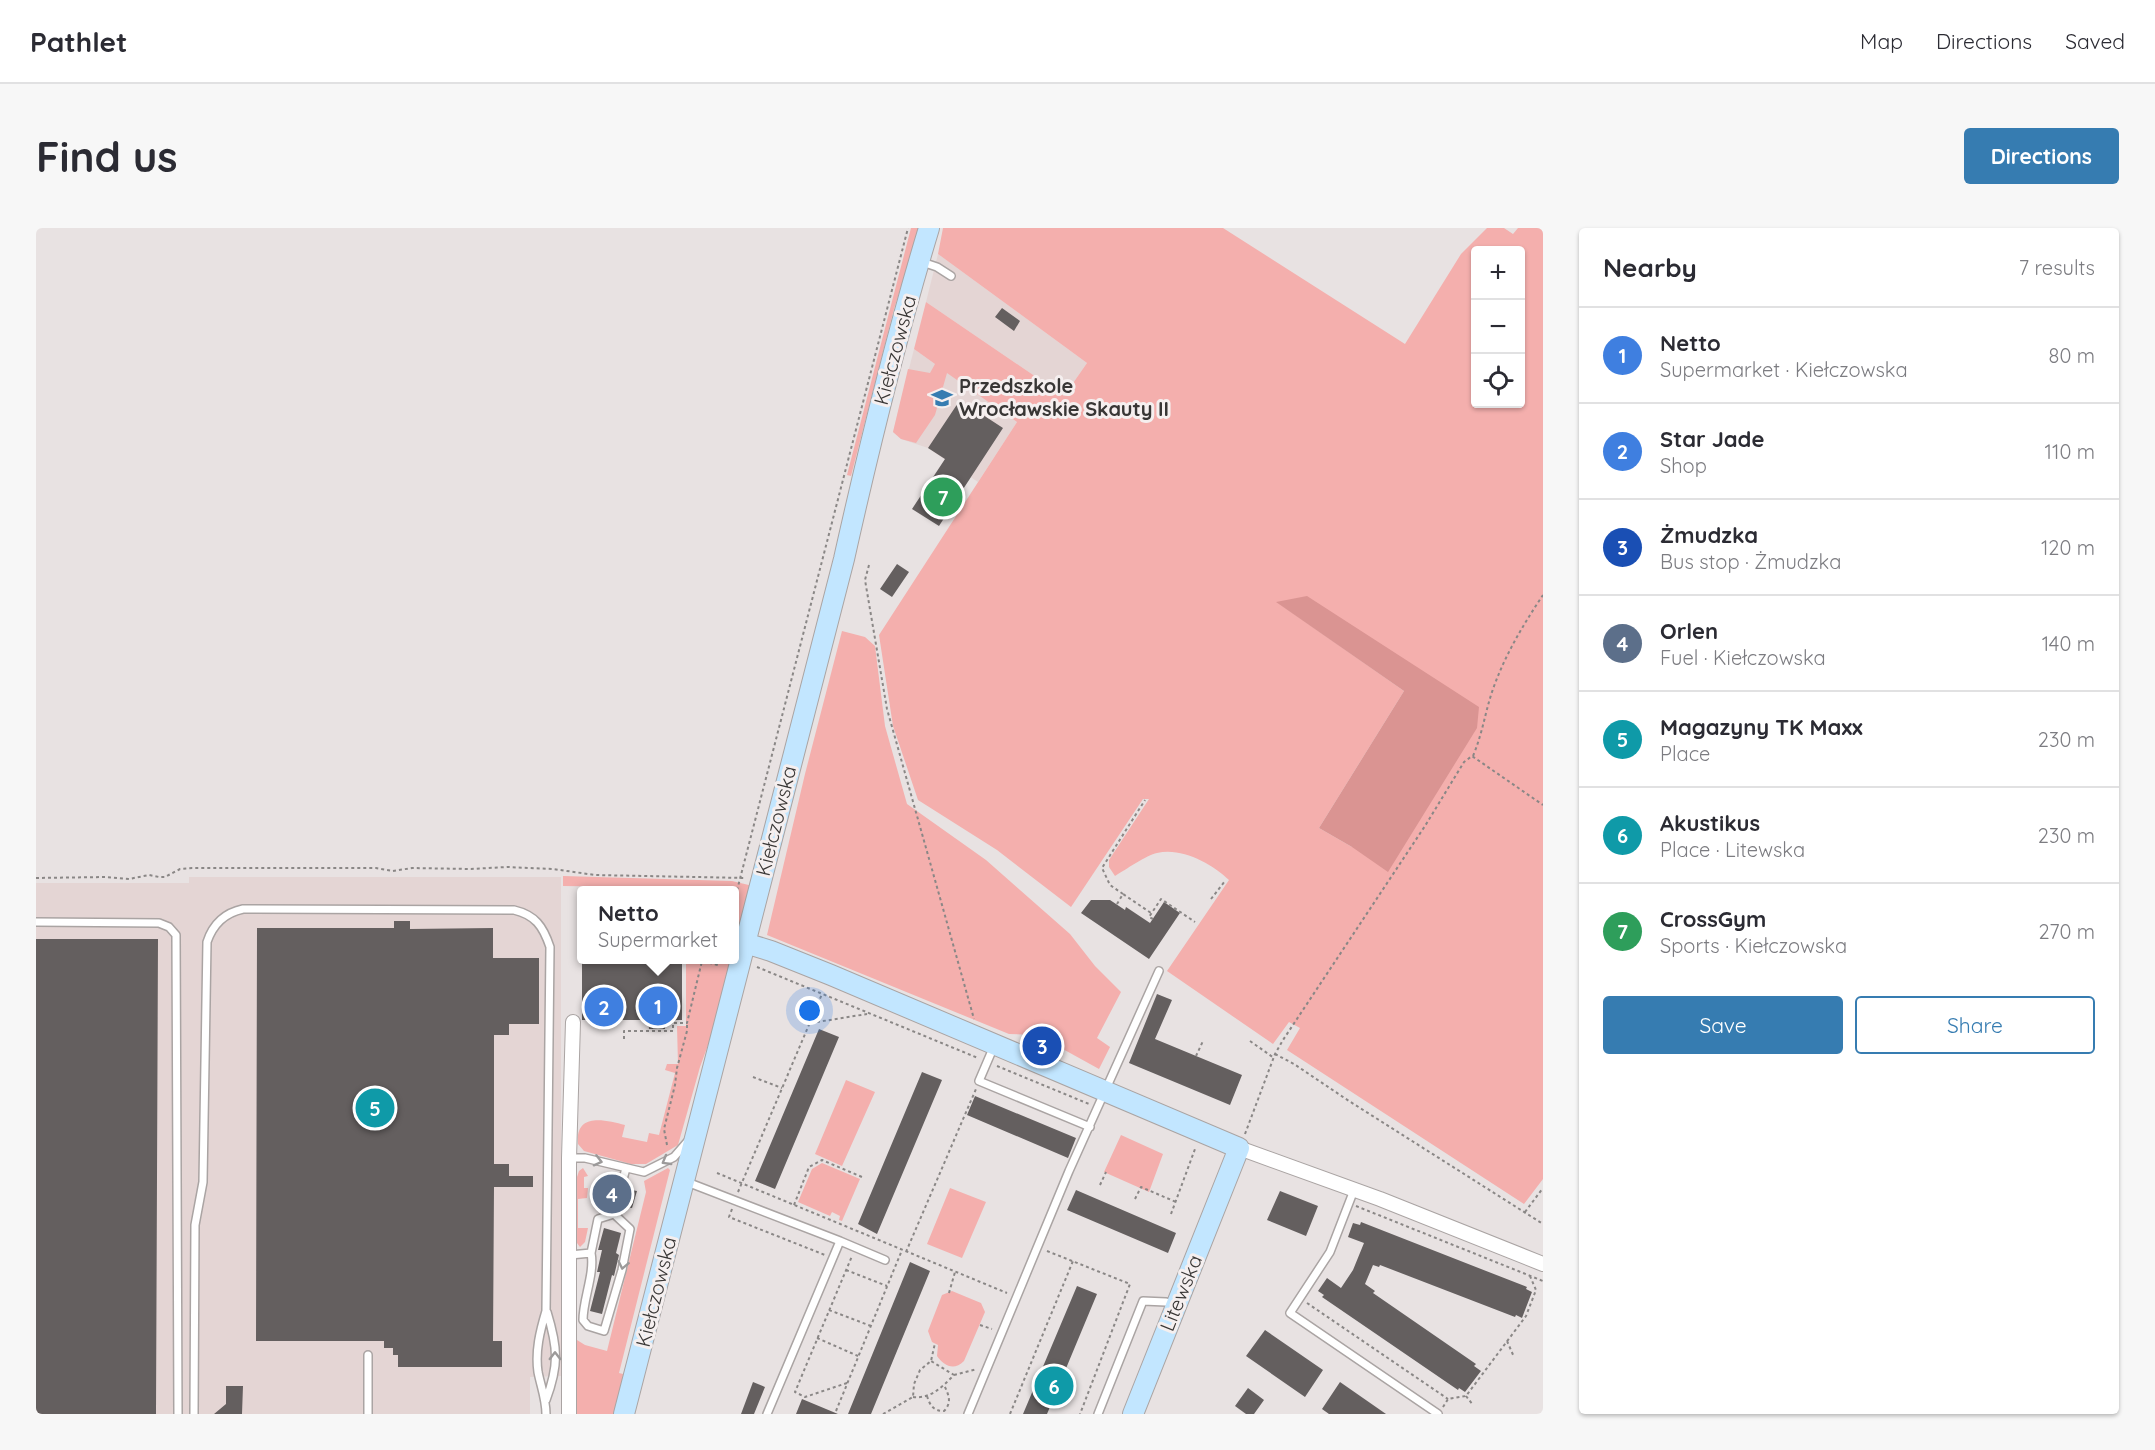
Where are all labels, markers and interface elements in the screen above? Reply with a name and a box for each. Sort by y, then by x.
text: Pathlet [30,24,127,59]
text: Map [1860,28,1903,54]
text: Directions [1936,28,2032,54]
text: Saved [2065,28,2125,54]
button: Directions [1964,128,2119,184]
text: Find us [36,130,178,183]
map controls [1471,246,1525,408]
button: + [1471,246,1525,300]
text: Nearby [1603,251,1697,284]
text: 7 results [2019,255,2095,280]
street label: Kiełczowska [868,292,921,407]
button: − [1471,300,1525,354]
text: Netto [1660,329,1721,357]
text: 1 [1619,343,1626,368]
text: 80 m [2049,343,2095,368]
button: locate [1471,354,1525,408]
text: Supermarket · Kiełczowska [1660,357,1908,382]
place label: Przedszkole Wrocławskie Skauty II [959,373,1169,421]
school or university icon: Przedszkole Wrocławskie Skauty II [930,386,954,410]
text: Star Jade [1660,425,1764,453]
text: 2 [1617,439,1628,464]
text: 110 m [2045,439,2095,464]
text: Shop [1660,453,1707,478]
pin: 7 [924,474,962,520]
text: Żmudzka [1660,521,1758,549]
text: 3 [1617,535,1628,560]
text: 120 m [2041,535,2095,560]
text: Bus stop · Żmudzka [1660,549,1841,574]
text: Orlen [1660,617,1718,645]
text: 4 [1617,631,1628,656]
text: 140 m [2042,631,2095,656]
text: Fuel · Kiełczowska [1660,645,1826,670]
text: Magazyny TK Maxx [1660,713,1863,741]
text: 5 [1617,727,1628,752]
text: 230 m [2038,727,2095,752]
text: Place [1660,741,1710,766]
street label: Kiełczowska [750,763,801,879]
text: Akustikus [1660,809,1760,837]
text: 6 [1617,823,1628,848]
text: 230 m [2038,823,2095,848]
text: Place · Litewska [1660,837,1805,862]
popup [577,886,739,964]
text: Netto [598,899,659,927]
text: CrossGym [1660,905,1766,933]
text: 7 [1617,919,1628,944]
text: 270 m [2038,919,2095,944]
text: Supermarket [598,927,718,952]
text: Sports · Kiełczowska [1660,933,1847,958]
pin: 2 [584,984,624,1030]
pin: 1 [638,984,678,1028]
your location [795,996,824,1025]
button: Save [1603,996,1843,1054]
button: Share [1855,996,2095,1054]
pin: 3 [1022,1024,1062,1068]
pin: 5 [356,1086,394,1130]
one-way arrow [593,1153,603,1166]
one-way arrow [662,1154,672,1165]
pin: 4 [592,1172,632,1216]
street label: Kiełczowska [630,1234,681,1350]
street label: Litewska [1154,1251,1207,1335]
one-way arrow [617,1260,630,1270]
one-way arrow [549,1351,561,1360]
pin: 6 [1034,1364,1074,1408]

